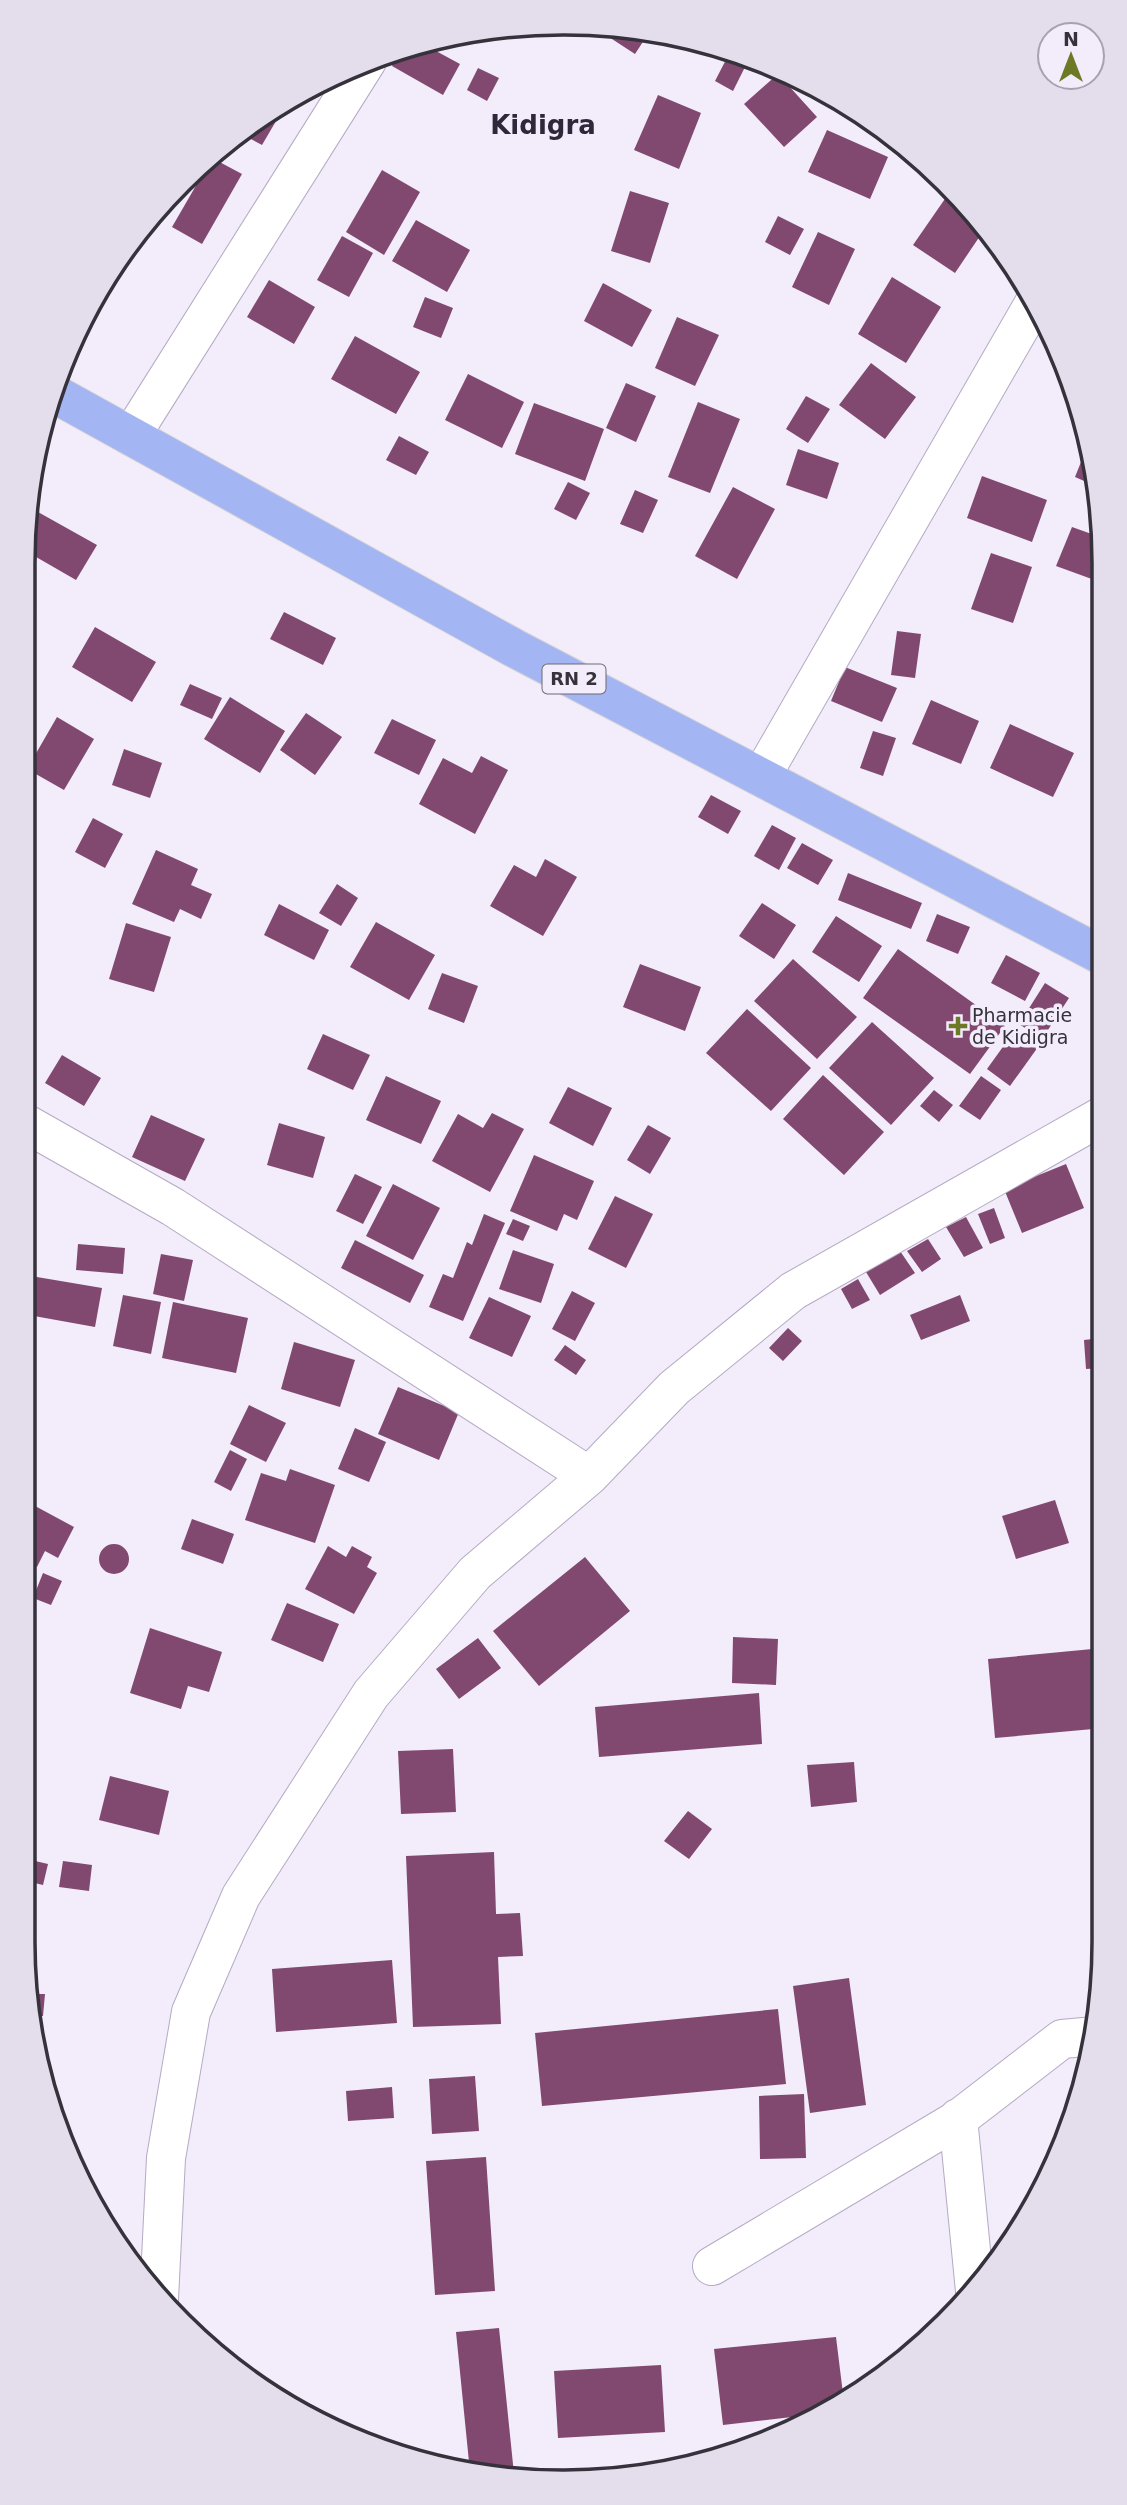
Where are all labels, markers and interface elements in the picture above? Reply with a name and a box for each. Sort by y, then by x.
north arrow [1036,21,1106,91]
text: N [1063,28,1079,50]
district label: Kidigra [490,110,596,140]
road number: RN 2 [542,664,606,694]
place label: Pharmacie de Kidigra [972,1004,1072,1048]
marker: Pharmacie de Kidigra [950,1018,966,1034]

